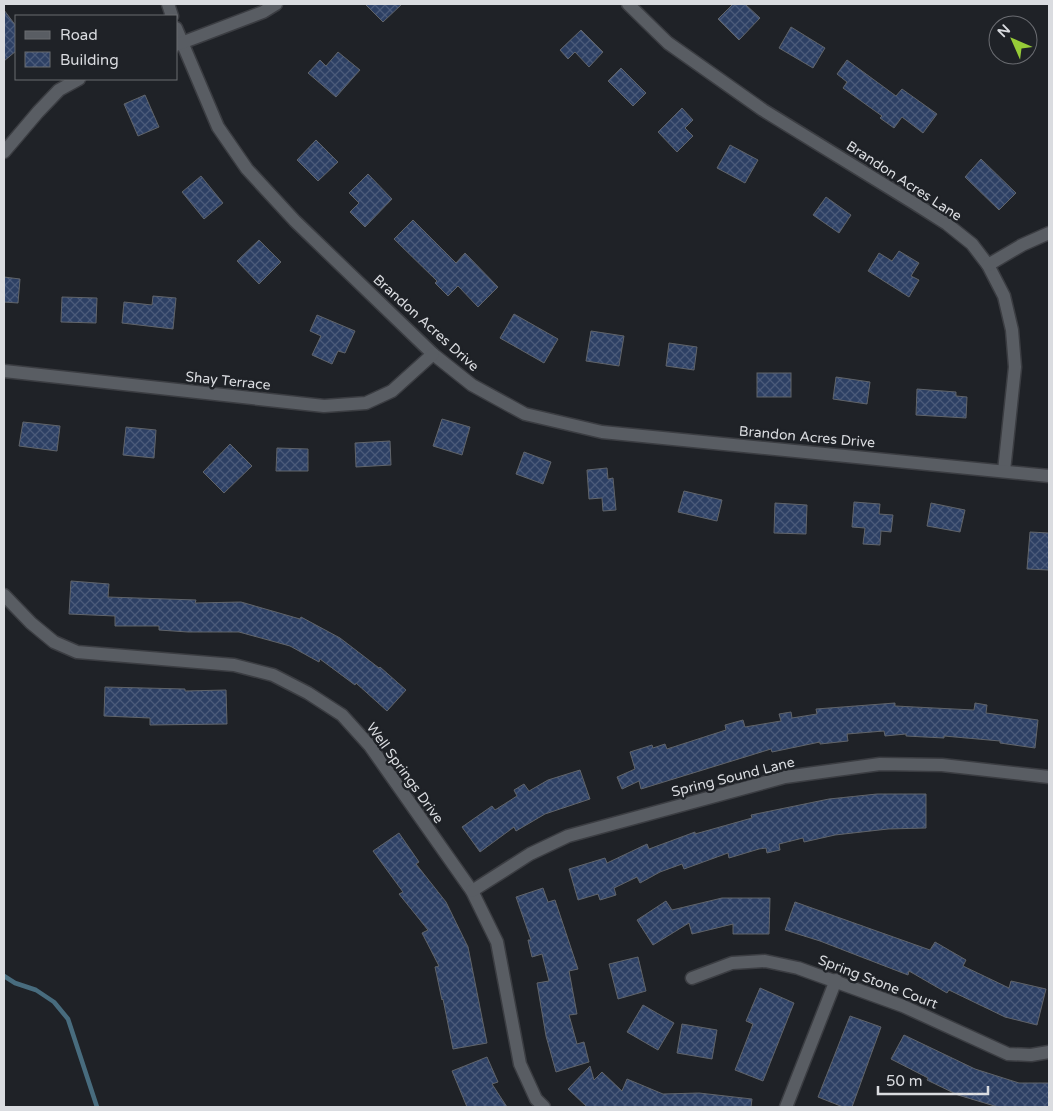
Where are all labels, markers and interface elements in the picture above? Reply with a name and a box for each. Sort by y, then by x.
legend [15,15,178,80]
north arrow [988,15,1038,65]
text: N [994,21,1014,41]
text: Road [60,26,98,44]
text: Building [60,51,119,69]
street label: Brandon Acres Lane [843,137,965,225]
street label: Brandon Acres Drive [370,271,482,375]
street label: Shay Terrace [185,368,271,394]
street label: Brandon Acres Drive [738,423,876,451]
street label: Well Springs Drive [363,719,447,827]
street label: Spring Sound Lane [670,753,796,801]
street label: Spring Stone Court [816,951,941,1013]
scale bar [878,1064,988,1096]
text: 50 m [886,1072,923,1090]

